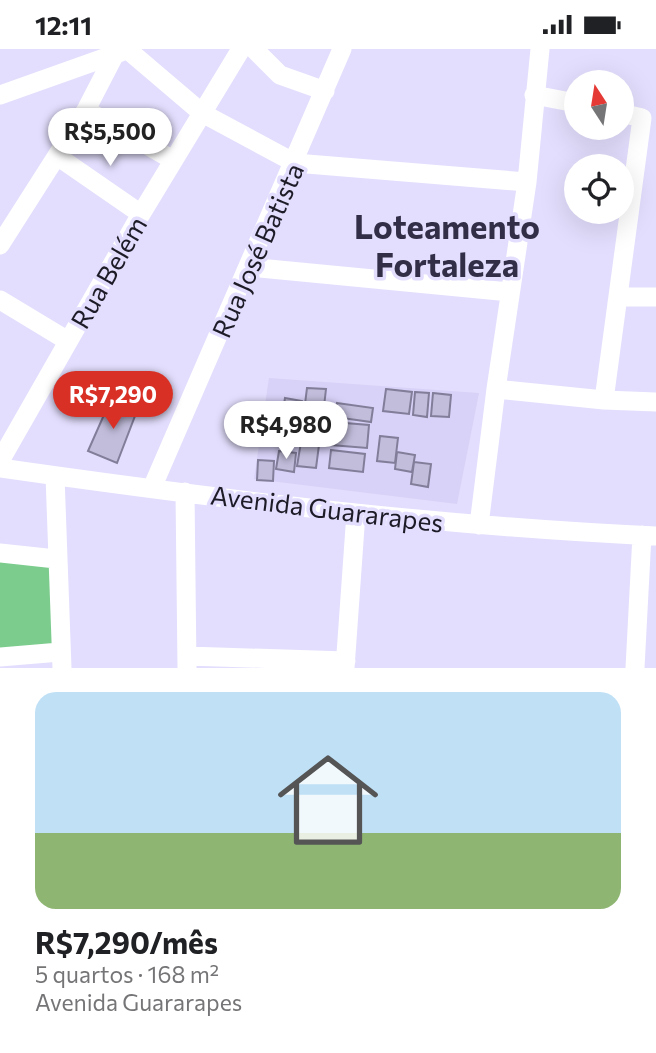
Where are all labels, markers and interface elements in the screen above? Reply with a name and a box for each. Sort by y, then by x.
text: 12:11 [35,9,92,40]
north arrow [564,70,634,140]
map controls [564,70,634,224]
pin: R$5,500 [45,109,175,168]
text: R$5,500 [64,117,156,145]
button: locate [564,154,634,224]
street label: Rua José Batista [205,158,309,342]
district label: Loteamento Fortaleza [354,205,540,284]
street label: Rua Belém [64,211,152,333]
pin: R$7,290 [48,371,178,431]
text: R$7,290 [69,380,157,408]
pin: R$4,980 [221,401,351,461]
text: R$4,980 [240,410,332,438]
street label: Avenida Guararapes [209,478,445,538]
icon: home [265,737,391,863]
text: R$7,290/mês [35,923,218,960]
text: 5 quartos · 168 m² [35,960,219,988]
text: Avenida Guararapes [35,988,242,1016]

